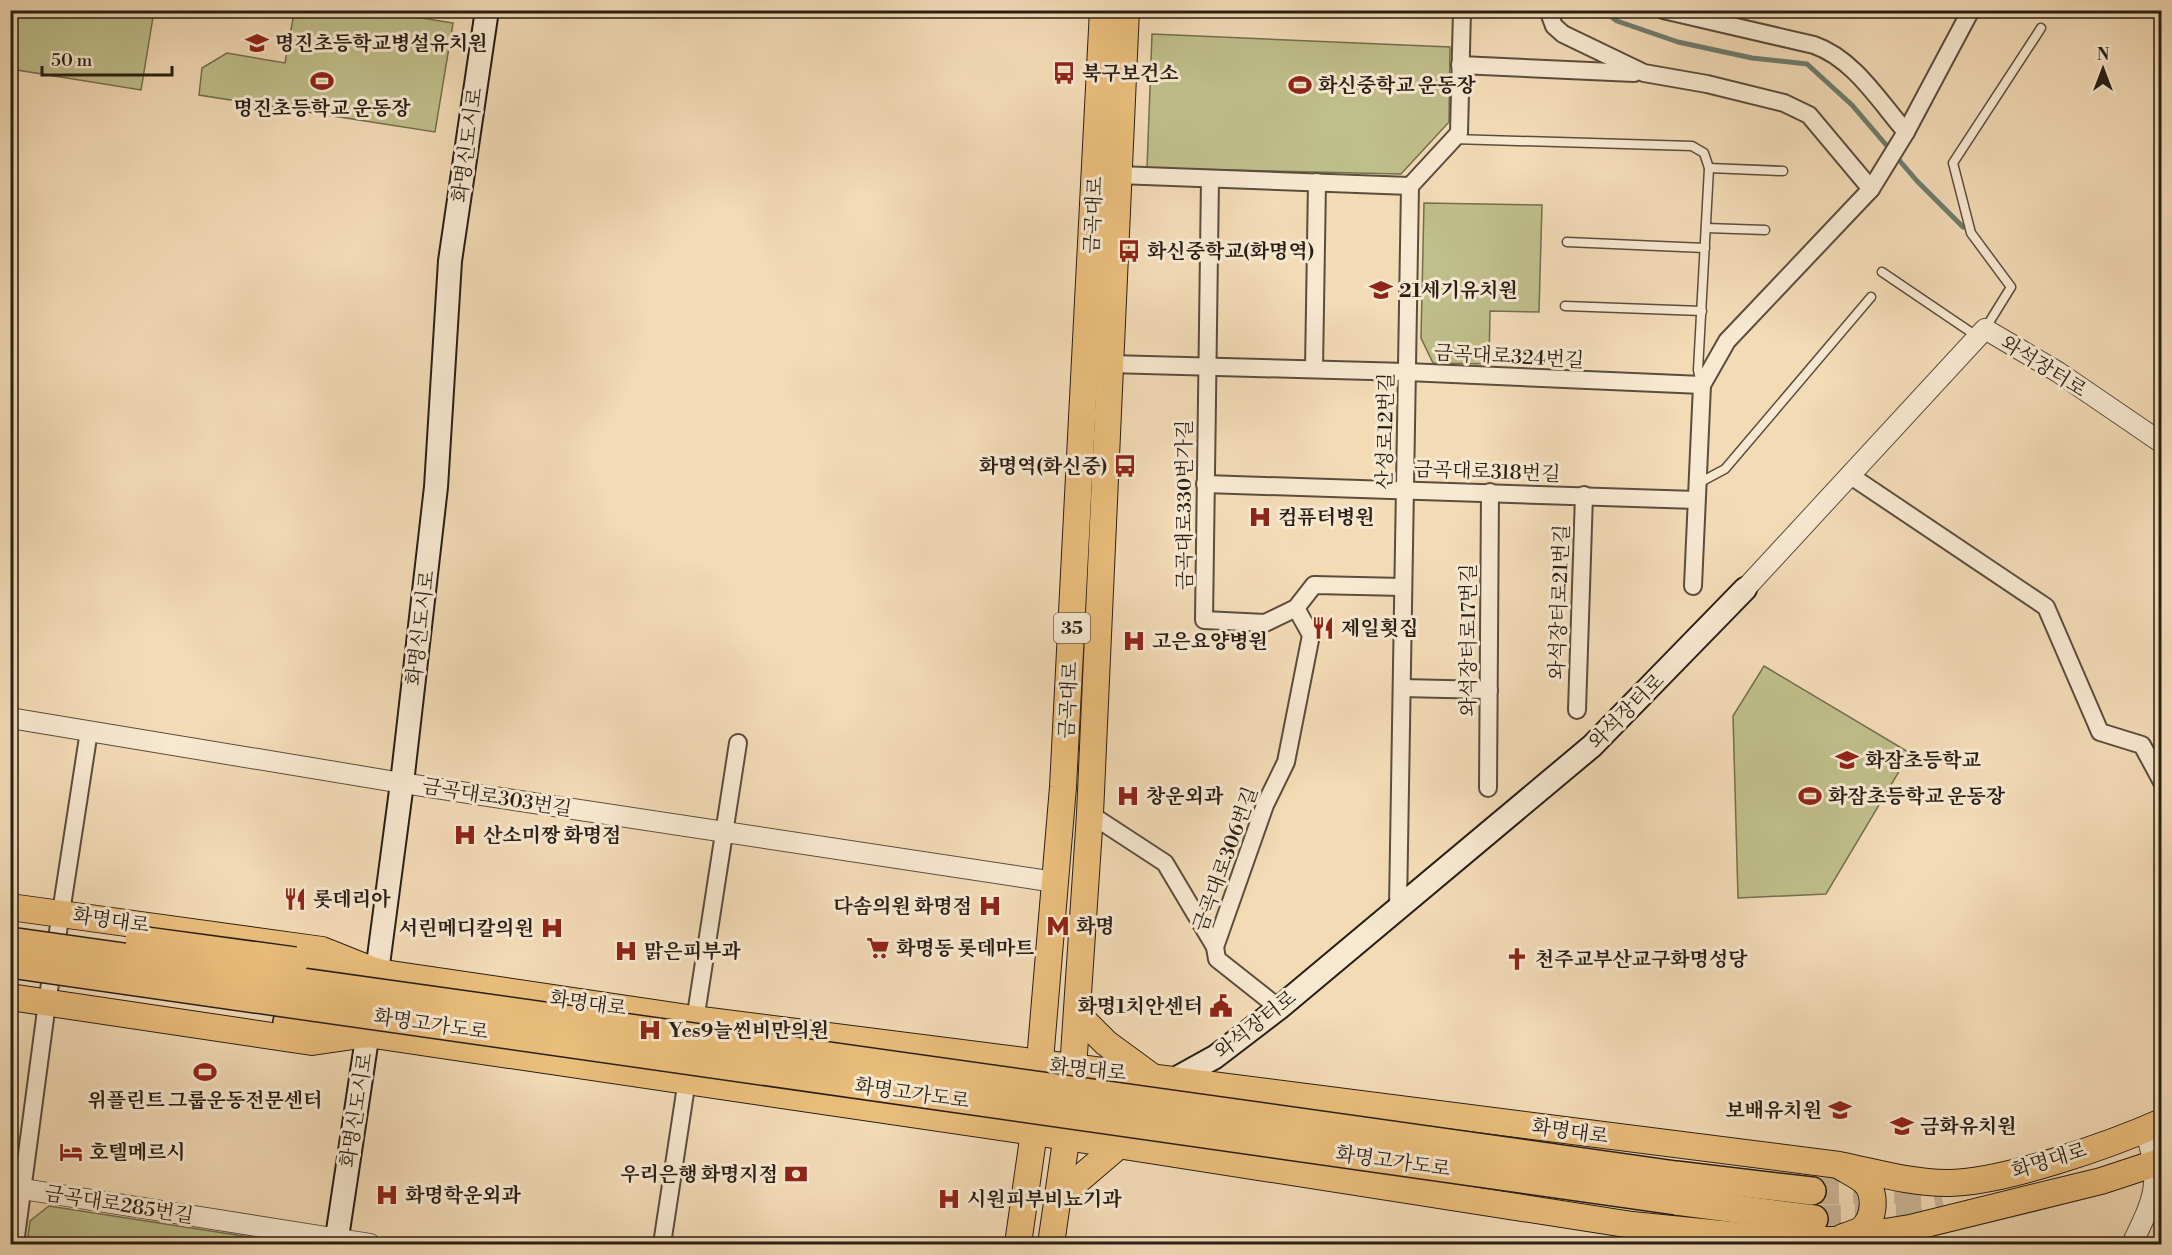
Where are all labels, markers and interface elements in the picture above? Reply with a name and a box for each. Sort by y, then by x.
school or university icon: 명진초등학교병설유치원 [244,30,270,56]
place label: 명진초등학교병설유치원 [275,32,488,57]
scale bar [42,39,172,77]
north arrow [2073,39,2133,99]
text: N [2097,45,2110,65]
text: 50 m [51,49,93,72]
bus stop icon: 북구보건소 [1051,60,1077,86]
place label: 북구보건소 [1082,62,1179,87]
sports icon: 명진초등학교 운동장 [309,68,335,94]
sports icon: 화신중학교 운동장 [1287,72,1313,98]
place label: 화신중학교 운동장 [1318,74,1476,99]
street label: 화명신도시로 [448,86,489,204]
place label: 명진초등학교 운동장 [233,97,411,122]
street label: 금곡대로 [1080,176,1109,254]
bus stop icon: 화신중학교(화명역) [1116,238,1142,264]
place label: 화신중학교(화명역) [1147,240,1314,265]
school or university icon: 21세기유치원 [1368,277,1394,303]
place label: 21세기유치원 [1399,279,1518,304]
street label: 와석장터로 [1996,331,2091,403]
street label: 금곡대로324번길 [1433,341,1585,374]
street label: 산성로12번길 [1373,372,1400,490]
street label: 금곡대로330번가길 [1173,420,1198,590]
bus stop icon: 화명역(화신중) [1112,453,1138,479]
place label: 화명역(화신중) [979,455,1107,480]
street label: 금곡대로318번길 [1413,457,1561,488]
hospital icon: 컴퓨터병원 [1247,504,1273,530]
place label: 컴퓨터병원 [1278,506,1375,531]
street label: 와석장터로21번길 [1545,524,1576,680]
street label: 와석장터로17번길 [1457,564,1482,716]
street label: 화명신도시로 [402,569,441,687]
road number: 35 [1054,613,1090,643]
restaurant icon: 제일횟집 [1310,615,1336,641]
place label: 제일횟집 [1341,617,1418,642]
hospital icon: 고은요양병원 [1121,628,1147,654]
place label: 고은요양병원 [1152,630,1268,655]
street label: 금곡대로 [1055,661,1084,739]
street label: 와석장터로 [1584,669,1670,755]
school or university icon: 화잠초등학교 [1834,747,1860,773]
place label: 화잠초등학교 [1865,749,1982,774]
street label: 금곡대로303번길 [420,774,573,823]
hospital icon: 창운외과 [1115,783,1141,809]
sports icon: 화잠초등학교 운동장 [1797,783,1823,809]
street label: 금곡대로306번길 [1189,784,1264,935]
place label: 창운외과 [1146,785,1224,810]
place label: 화잠초등학교 운동장 [1828,785,2006,810]
hospital icon: 산소미짱 화명점 [452,822,478,848]
place label: 산소미짱 화명점 [483,824,621,849]
restaurant icon: 롯데리아 [282,886,308,912]
place label: 롯데리아 [313,888,391,913]
hospital icon: 다솜의원 화명점 [977,893,1003,919]
place label: 다솜의원 화명점 [834,895,972,920]
street label: 화명대로 [71,904,151,939]
metro station icon: 화명 [1045,913,1071,939]
hospital icon: 서린메디칼의원 [539,915,565,941]
place label: 화명 [1076,915,1115,940]
place label: 서린메디칼의원 [399,917,534,942]
supermarket icon: 화명동 롯데마트 [865,935,891,961]
place label: 화명동 롯데마트 [896,937,1034,962]
hospital icon: 맑은피부과 [613,938,639,964]
place label: 맑은피부과 [644,940,741,965]
church icon: 천주교부산교구화명성당 [1504,946,1530,972]
place label: 천주교부산교구화명성당 [1535,948,1748,973]
street label: 와석장터로 [1210,986,1302,1065]
street label: 화명대로 [548,987,628,1022]
public building icon: 화명1치안센터 [1208,993,1234,1019]
place label: 화명1치안센터 [1077,995,1203,1020]
street label: 화명고가도로 [372,1005,490,1046]
hospital icon: Yes9늘씬비만의원 [637,1017,663,1043]
place label: Yes9늘씬비만의원 [668,1019,829,1044]
street label: 화명신도시로 [336,1051,379,1169]
street label: 화명대로 [1048,1054,1128,1087]
sports icon: 위플린트 그룹운동전문센터 [192,1059,218,1085]
street label: 화명고가도로 [853,1074,971,1115]
place label: 위플린트 그룹운동전문센터 [87,1089,323,1114]
school or university icon: 보배유치원 [1827,1097,1853,1123]
place label: 보배유치원 [1725,1099,1822,1124]
school or university icon: 금화유치원 [1889,1113,1915,1139]
street label: 화명대로 [1530,1115,1610,1150]
place label: 금화유치원 [1920,1115,2017,1140]
street label: 화명대로 [2009,1138,2090,1185]
hotel icon: 호텔메르시 [58,1139,84,1165]
place label: 호텔메르시 [89,1141,186,1166]
street label: 화명고가도로 [1334,1142,1452,1183]
bank icon: 우리은행 화명지점 [783,1161,809,1187]
place label: 우리은행 화명지점 [620,1163,778,1188]
street label: 금곡대로285번길 [42,1181,195,1230]
hospital icon: 화명학운외과 [374,1182,400,1208]
place label: 화명학운외과 [405,1184,522,1209]
hospital icon: 시원피부비뇨기과 [936,1186,962,1212]
place label: 시원피부비뇨기과 [967,1188,1122,1213]

